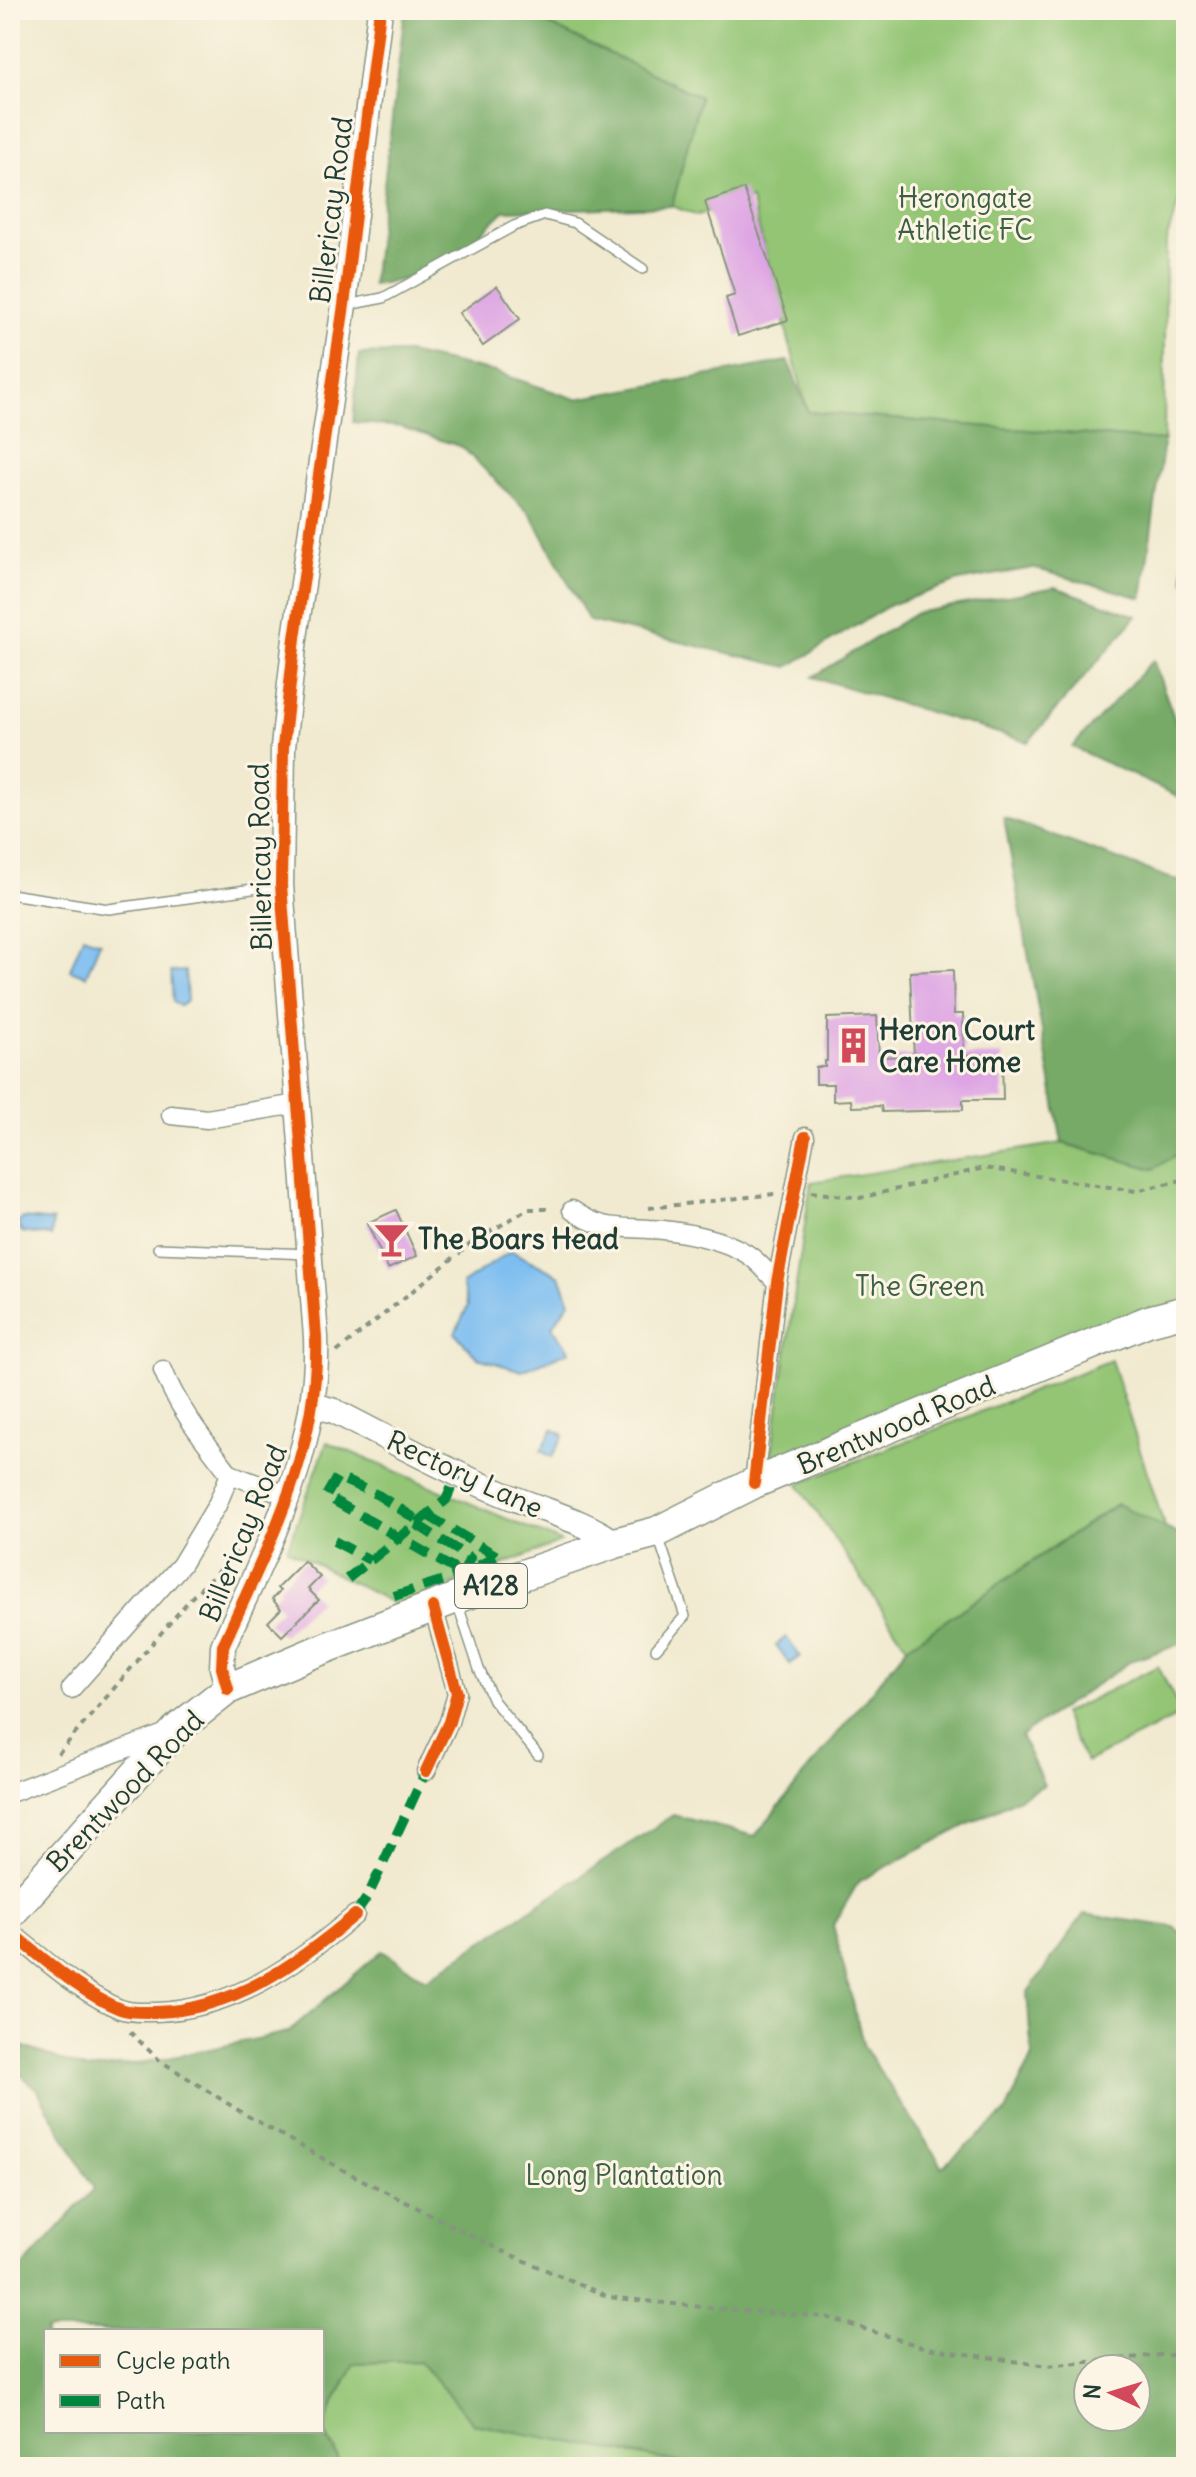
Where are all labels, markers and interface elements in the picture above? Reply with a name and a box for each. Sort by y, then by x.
street label: Billericay Road [302,114,360,306]
park label: Herongate Athletic FC [897,180,1033,248]
street label: Billericay Road [240,763,280,951]
place label: Heron Court Care Home [879,1012,1035,1080]
building icon: Heron Court Care Home [834,1027,872,1065]
bar icon: The Boars Head [373,1220,411,1258]
place label: The Boars Head [418,1221,619,1257]
park label: The Green [855,1268,985,1304]
street label: Brentwood Road [792,1367,1000,1483]
street label: Rectory Lane [381,1422,549,1526]
street label: Billericay Road [191,1439,295,1627]
road number: A128 [455,1564,527,1608]
street label: Brentwood Road [39,1702,211,1880]
park label: Long Plantation [525,2157,723,2193]
legend [44,2329,324,2433]
text: Cycle path [116,2345,231,2375]
north arrow [1072,2353,1152,2433]
text: N [1078,2383,1107,2400]
text: Path [116,2385,166,2415]

